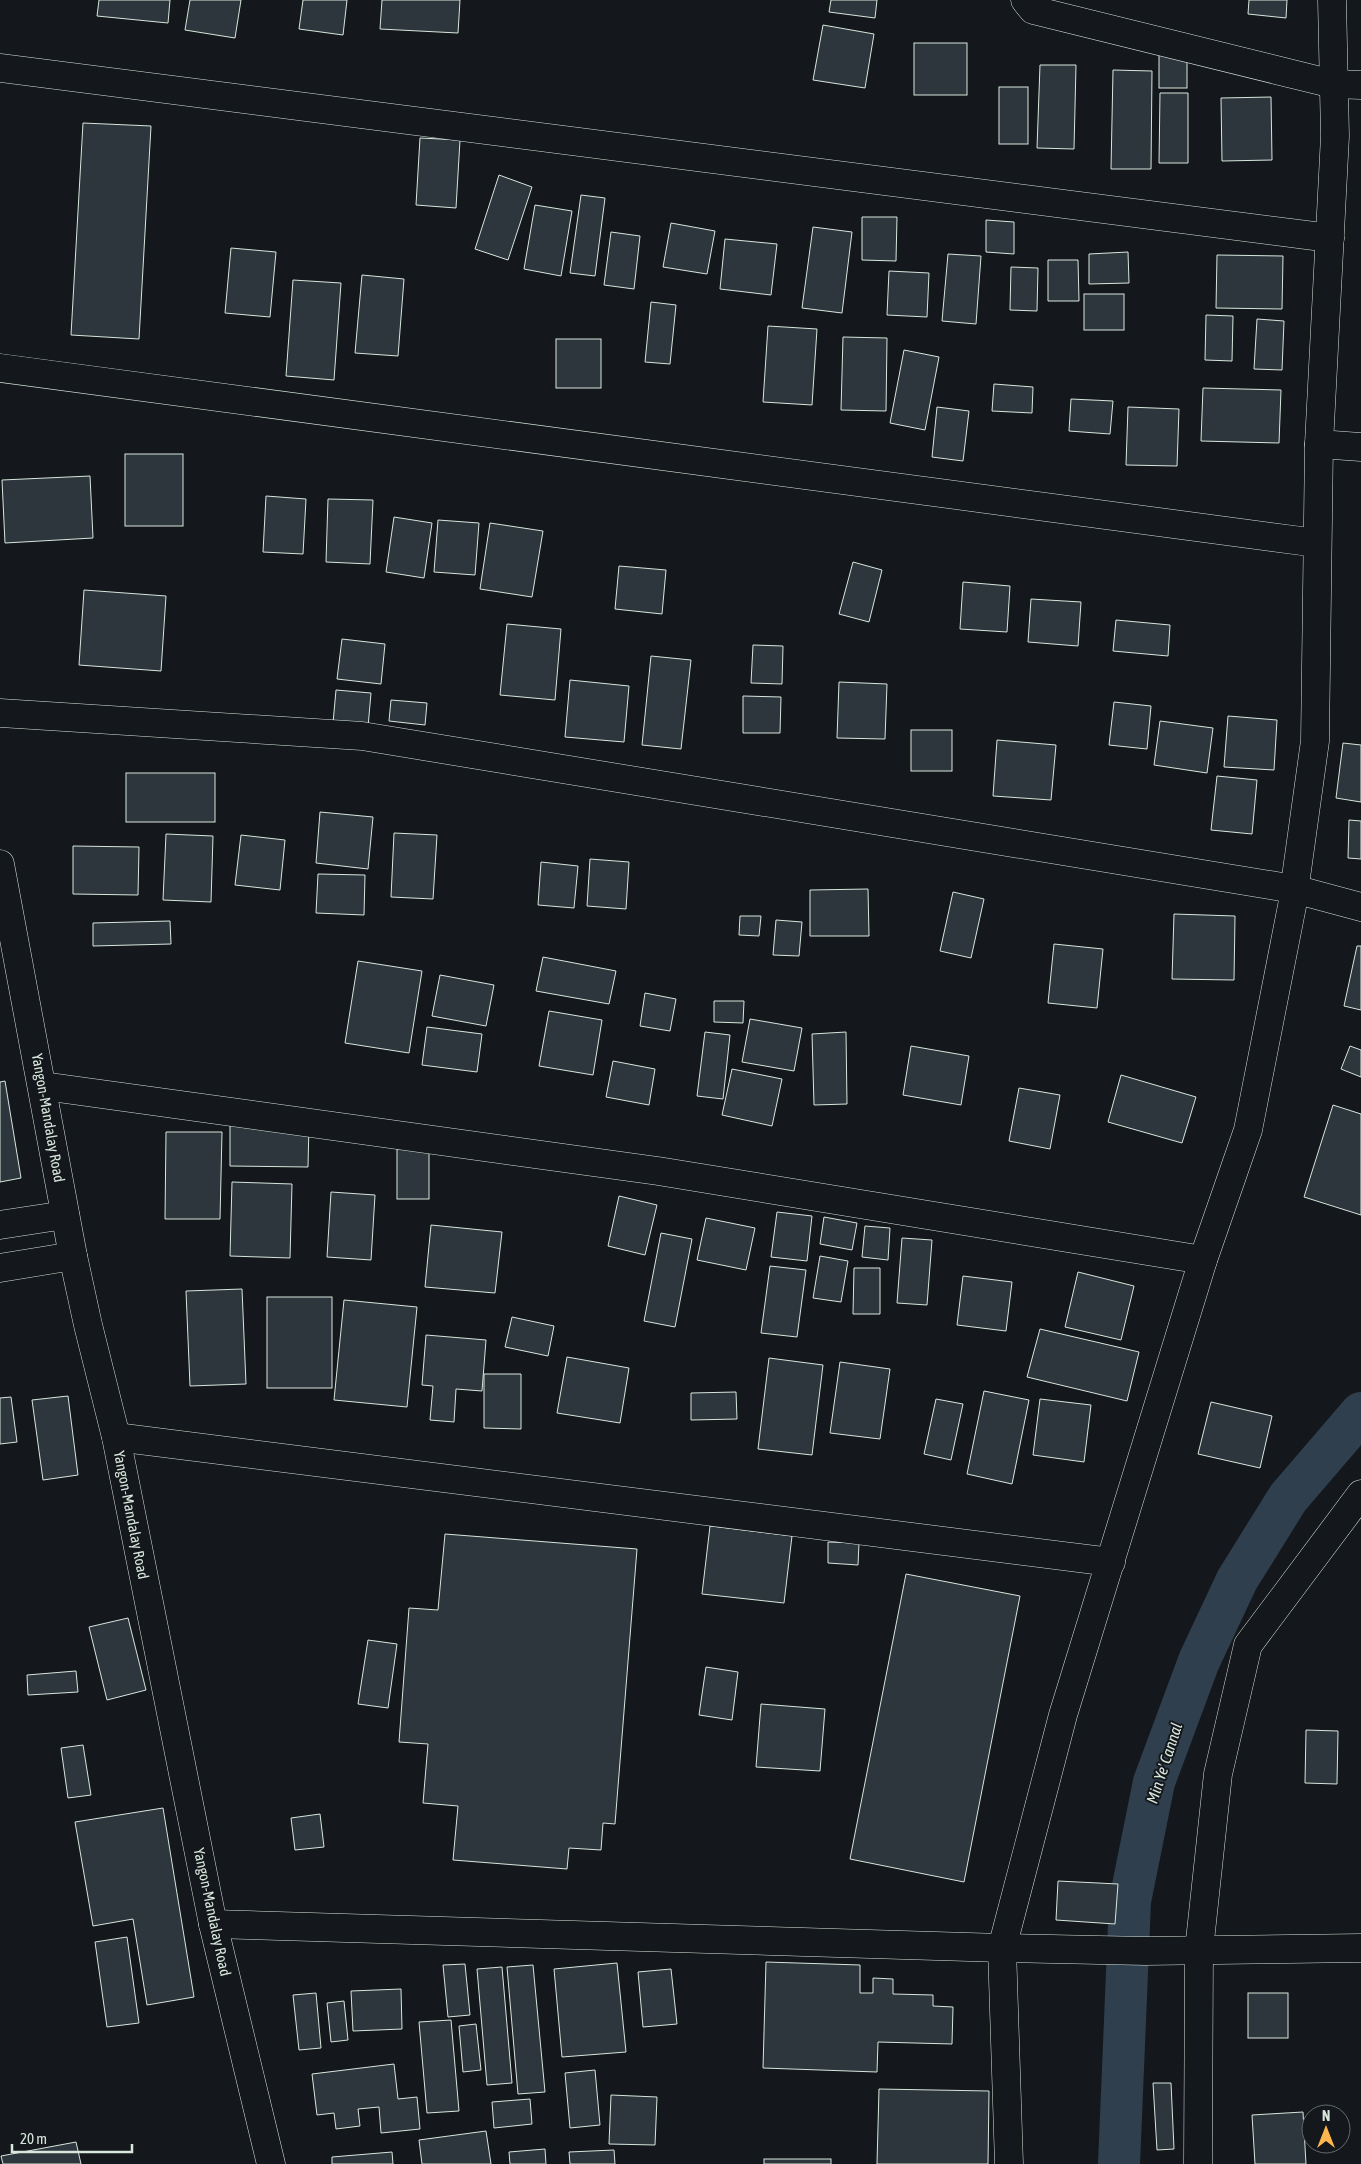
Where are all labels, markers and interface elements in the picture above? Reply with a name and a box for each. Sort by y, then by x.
street label: Yangon-Mandalay Road [29,1052,68,1184]
street label: Yangon-Mandalay Road [111,1449,152,1581]
water label: Min Ye' Cannal [1142,1720,1186,1806]
street label: Yangon-Mandalay Road [191,1846,234,1977]
north arrow [1301,2104,1351,2154]
text: N [1322,2108,1330,2124]
scale bar [12,2122,132,2154]
text: 20 m [20,2130,47,2147]

